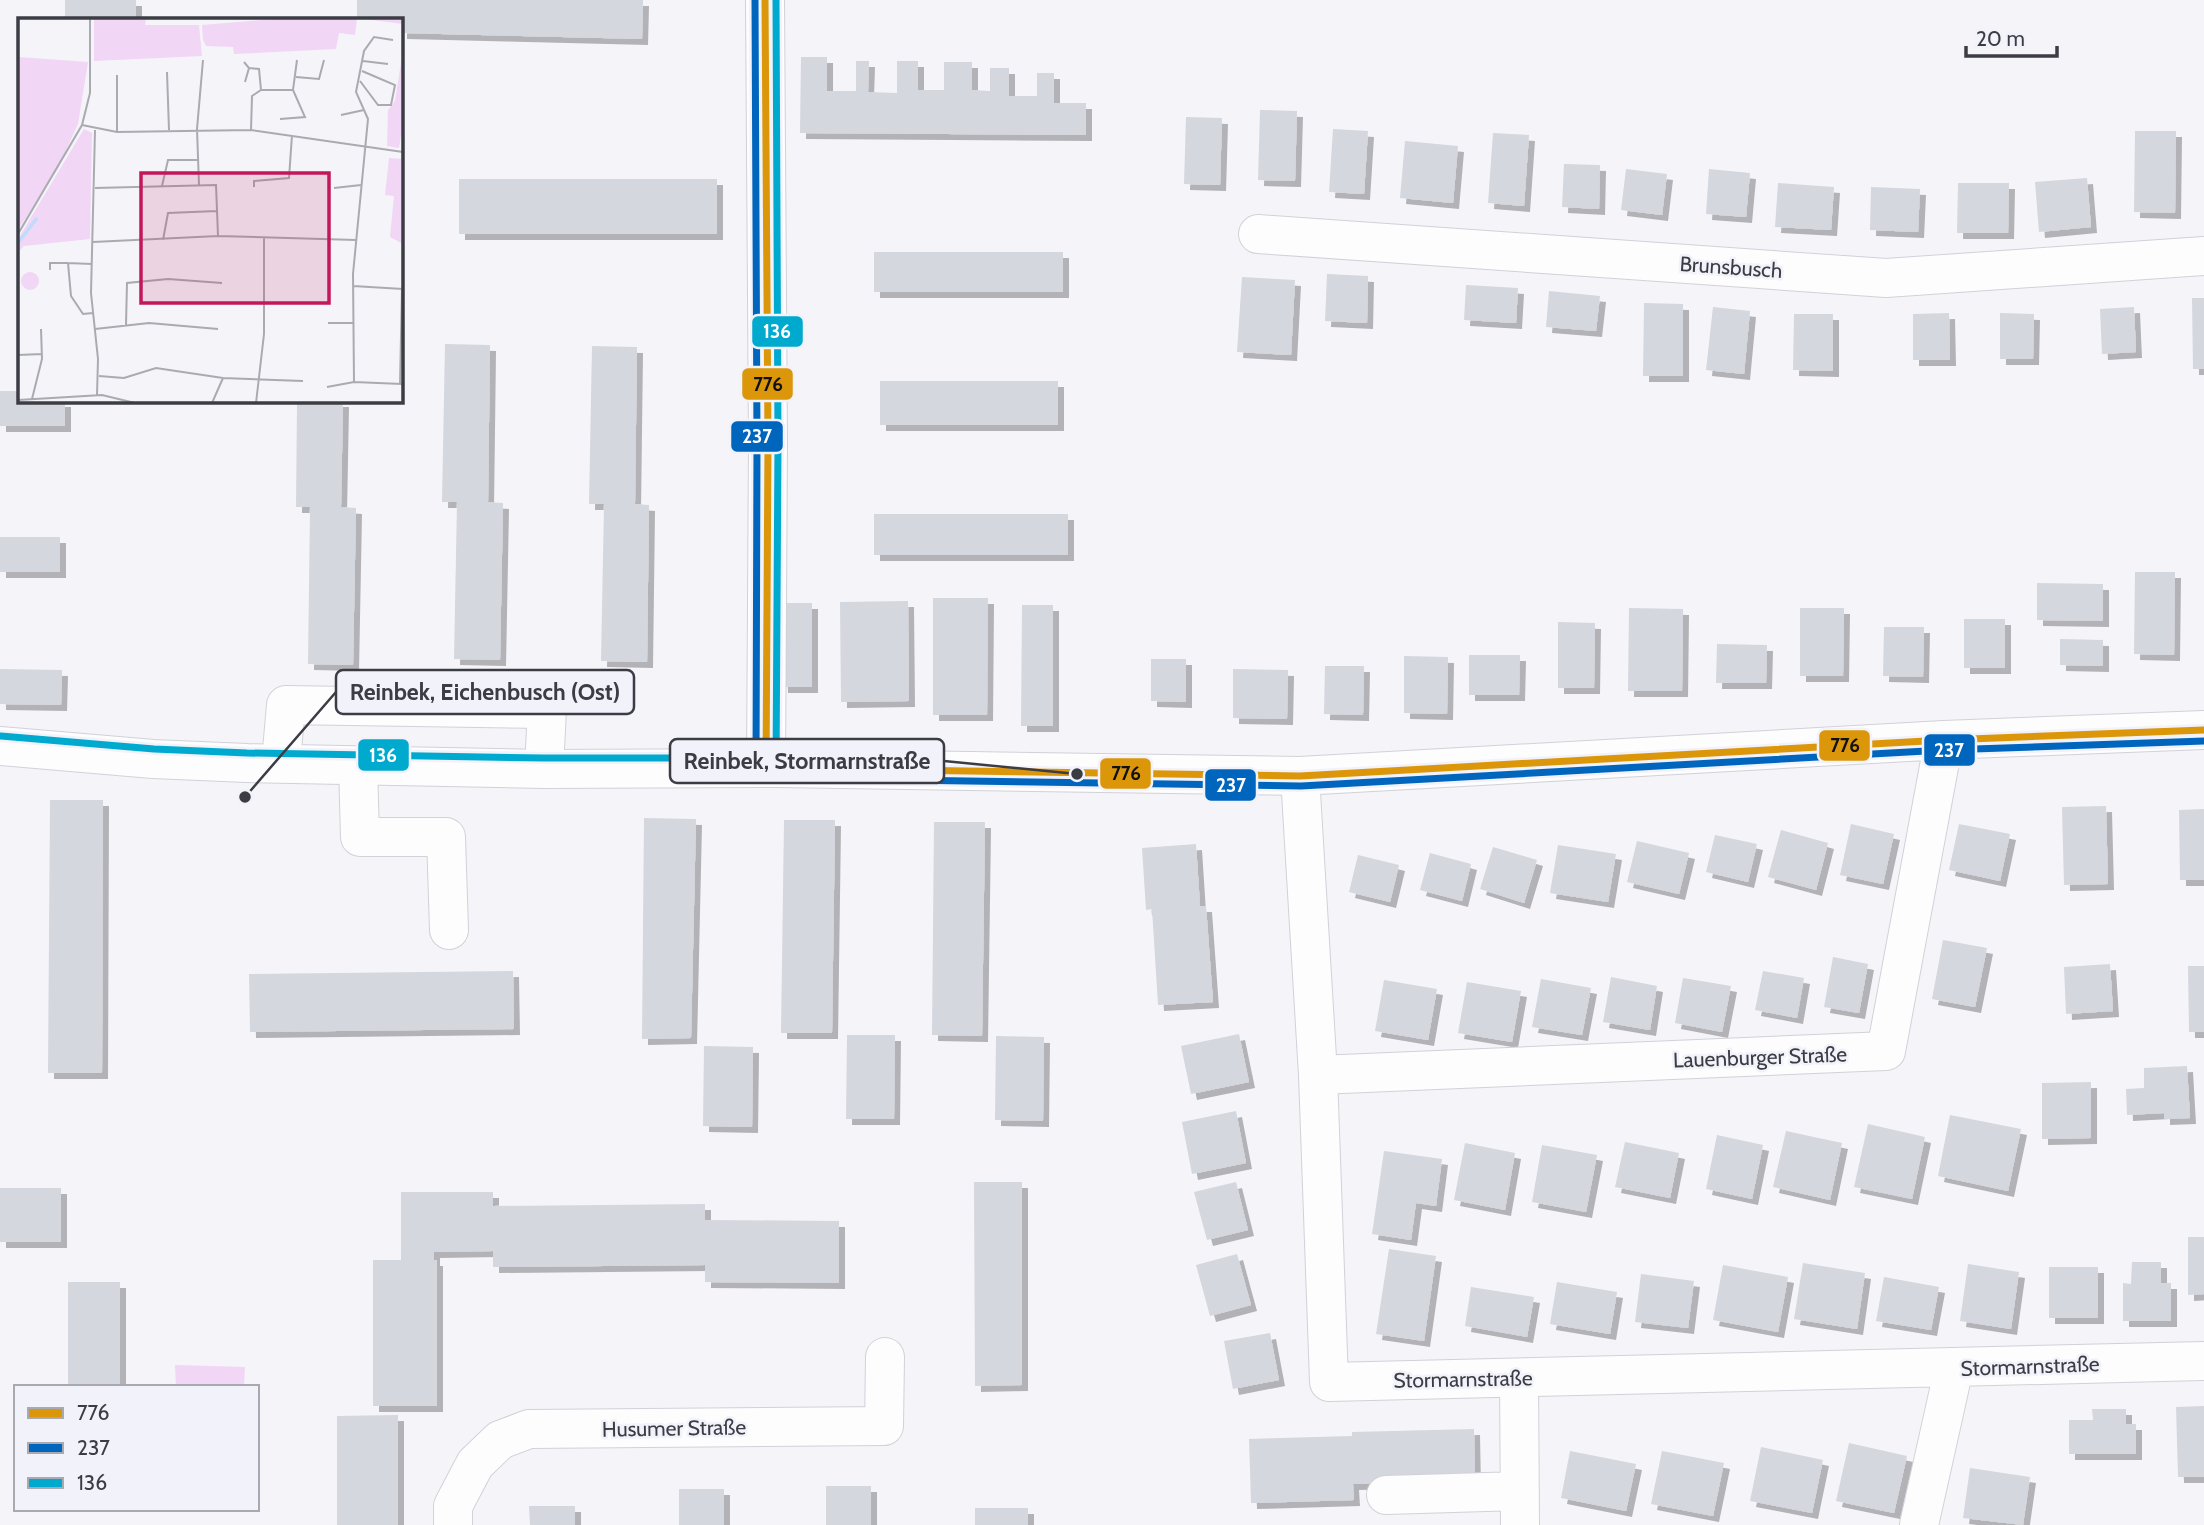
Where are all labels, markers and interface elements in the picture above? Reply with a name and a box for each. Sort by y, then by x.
scale bar [1966,14,2057,58]
inset map [18,18,402,402]
text: 20 m [1976,26,2025,51]
street label: Brunsbusch [1679,251,1783,283]
line badge: 136 [751,315,804,348]
text: 136 [763,320,791,343]
line badge: 776 [741,367,794,401]
text: 776 [753,373,783,396]
line badge: 237 [730,420,784,453]
text: 237 [742,425,772,448]
callout: Reinbek, Eichenbusch (Ost) [336,670,634,714]
text: Reinbek, Eichenbusch (Ost) [350,678,620,706]
line badge: 776 [1818,729,1871,762]
line badge: 237 [1923,733,1976,767]
text: 776 [1830,734,1860,757]
line badge: 136 [357,738,410,772]
callout: Reinbek, Stormarnstraße [670,739,944,783]
text: 237 [1934,739,1964,762]
text: 136 [369,744,397,767]
text: Reinbek, Stormarnstraße [684,747,931,775]
line badge: 776 [1099,757,1152,790]
text: 776 [1111,762,1141,785]
line badge: 237 [1204,768,1257,802]
text: 237 [1216,774,1246,797]
street label: Lauenburger Straße [1673,1041,1848,1073]
street label: Stormarnstraße [1960,1351,2100,1381]
street label: Stormarnstraße [1393,1365,1533,1393]
legend [14,1385,259,1511]
text: 776 [77,1400,110,1425]
street label: Husumer Straße [602,1414,747,1442]
text: 237 [77,1435,110,1460]
text: 136 [77,1470,107,1495]

